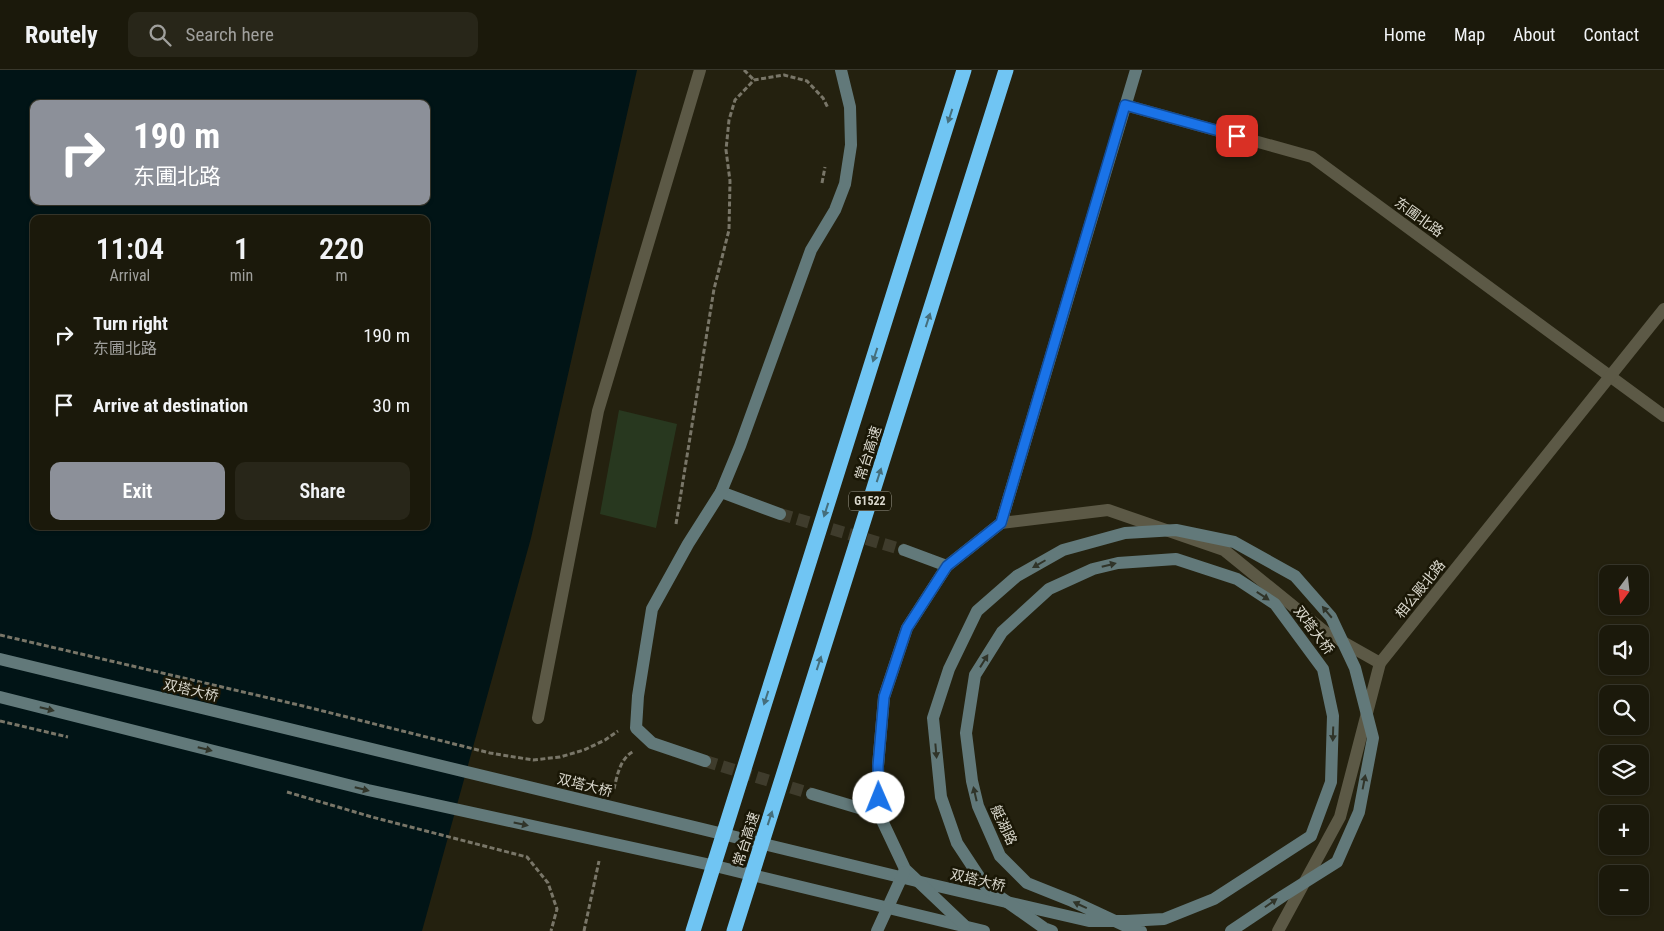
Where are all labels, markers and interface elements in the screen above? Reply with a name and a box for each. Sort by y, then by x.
search box [128,12,478,57]
text: Routely [25,21,98,49]
icon: search [146,21,174,49]
text: Search here [186,23,274,46]
text: Home [1384,24,1426,45]
text: Map [1454,24,1485,45]
text: About [1513,24,1555,45]
text: Contact [1583,24,1639,45]
one-way arrow [945,109,953,124]
pin [1216,115,1258,157]
text: 190 m [133,116,220,157]
icon: right [50,120,115,185]
icon: arrive [1223,122,1251,150]
text: 东圃北路 [133,164,221,189]
street label: 东圃北路 [1392,194,1446,240]
text: 11:04 [96,231,164,266]
text: 1 [234,231,249,266]
text: 220 [319,231,364,266]
text: Arrival [110,266,150,285]
text: min [230,266,253,285]
text: m [336,266,348,285]
text: Turn right [93,312,168,335]
one-way arrow [924,312,932,327]
icon: right [50,321,78,349]
text: 190 m [363,324,410,347]
text: 东圃北路 [93,339,157,358]
one-way arrow [870,348,878,363]
icon: arrive [50,391,78,419]
text: Arrive at destination [93,394,248,417]
text: 30 m [373,394,410,417]
street label: 常台高速 [852,424,884,482]
button: Exit [50,462,225,520]
button: Share [235,462,410,520]
one-way arrow [875,467,883,482]
road number: G1522 [849,492,891,511]
one-way arrow [821,503,829,518]
street label: 相公殿北路 [1392,557,1448,621]
one-way arrow [1033,559,1046,568]
one-way arrow [1101,561,1116,569]
north arrow [1599,565,1649,615]
map controls [1599,565,1649,915]
one-way arrow [1256,591,1269,601]
street label: 双塔大桥 [1291,603,1337,657]
one-way arrow [1321,606,1332,619]
button: sound [1599,625,1649,675]
one-way arrow [815,655,823,670]
one-way arrow [979,655,988,668]
street label: 双塔大桥 [162,676,220,704]
button: search [1599,685,1649,735]
one-way arrow [762,691,770,706]
one-way arrow [40,705,55,713]
one-way arrow [1328,727,1336,743]
one-way arrow [933,743,941,759]
one-way arrow [197,745,212,753]
button: layers [1599,745,1649,795]
street label: 双塔大桥 [556,770,614,800]
position arrow [852,771,904,823]
one-way arrow [1361,774,1369,790]
one-way arrow [355,785,370,793]
one-way arrow [971,786,979,802]
street label: 艇湖路 [988,803,1020,847]
button: + [1599,805,1649,855]
street label: 常台高速 [730,810,762,868]
one-way arrow [766,810,774,825]
one-way arrow [513,820,529,828]
button: − [1599,865,1649,915]
street label: 双塔大桥 [949,866,1007,894]
one-way arrow [1264,898,1278,908]
one-way arrow [1073,901,1088,909]

